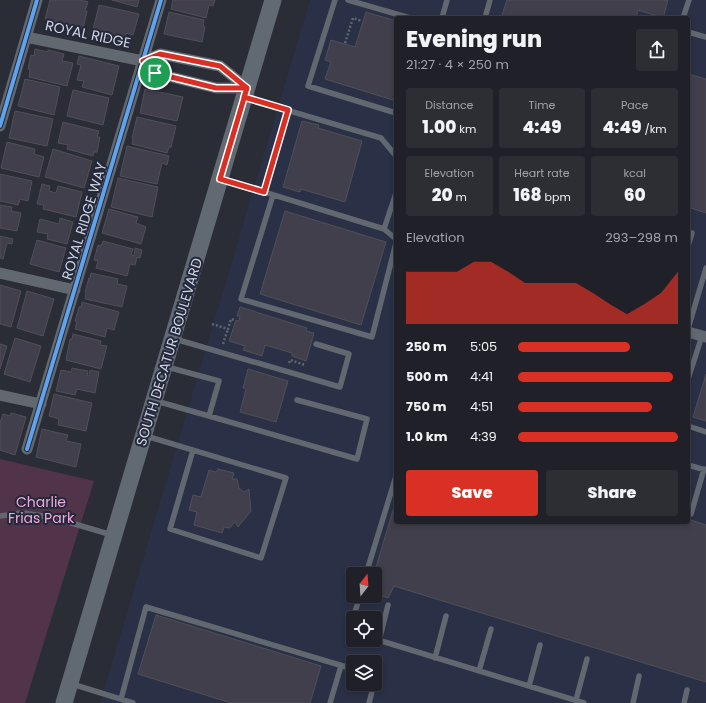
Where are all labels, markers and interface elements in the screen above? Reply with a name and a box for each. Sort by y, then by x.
street label: ROYAL RIDGE [43,15,133,53]
text: Evening run [406,24,542,55]
button: share [636,29,678,71]
text: 21:27 · 4 × 250 m [406,55,509,74]
pin [138,56,172,90]
icon: arrive [144,62,166,84]
text: Distance [425,97,473,113]
text: Time [529,97,555,113]
text: Pace [621,97,648,113]
text: 1.00 [422,115,456,139]
text: 4:49 [523,115,561,139]
text: 4:49 [603,115,642,139]
text: km [456,121,476,137]
text: /km [642,121,667,137]
street label: ROYAL RIDGE WAY [57,160,111,282]
text: Elevation [425,165,474,181]
text: Heart rate [514,165,570,181]
text: kcal [623,165,646,181]
text: 20 [432,183,453,207]
text: 168 [513,183,542,207]
text: 60 [624,183,646,207]
text: m [453,189,467,205]
text: bpm [542,189,571,205]
text: Elevation [406,228,465,247]
text: 293–298 m [605,228,678,247]
street label: SOUTH DECATUR BOULEVARD [131,255,207,449]
text: 250 m [406,337,447,356]
text: 5:05 [470,337,497,356]
text: 500 m [406,367,448,386]
text: 4:41 [470,367,493,386]
text: 750 m [406,397,446,416]
text: 4:51 [470,397,493,416]
text: 1.0 km [406,427,448,446]
text: 4:39 [470,427,497,446]
button: Save [406,470,538,516]
button: Share [546,470,678,516]
park label: Charlie Frias Park [8,492,75,528]
north arrow [346,567,382,603]
map controls [346,567,382,691]
button: locate [346,611,382,647]
button: layers [346,655,382,691]

